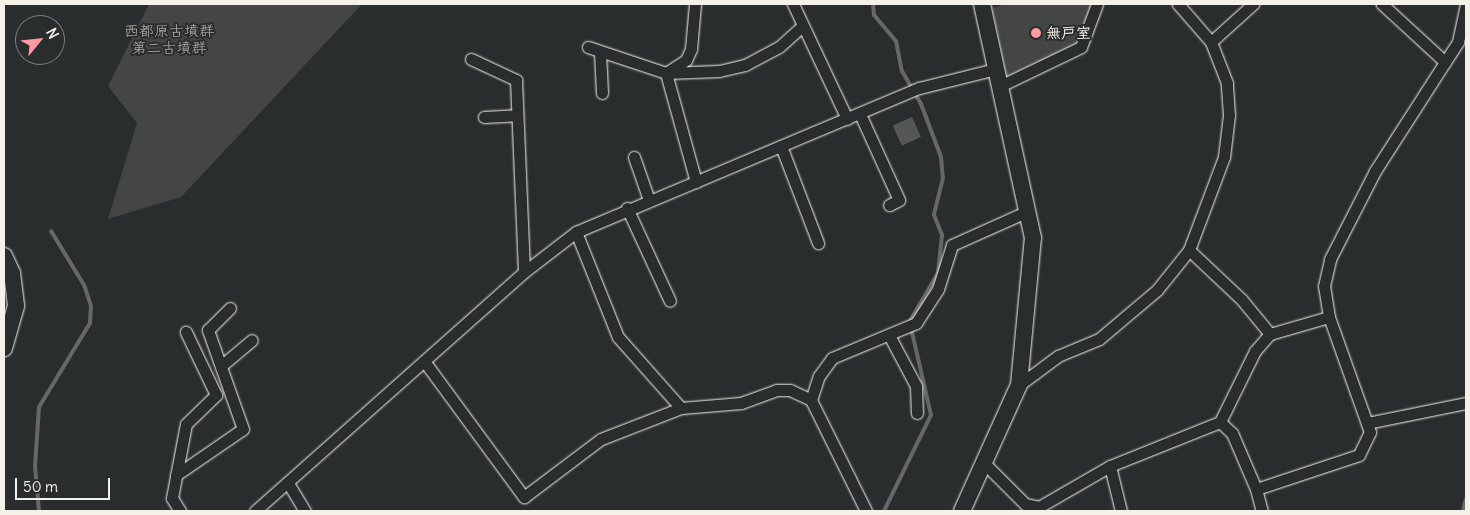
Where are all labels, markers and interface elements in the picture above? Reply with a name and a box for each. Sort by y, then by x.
north arrow [15,15,65,65]
park label: 西都原古墳群 第二古墳群 [124,21,214,56]
place label: 無戸室 [1046,24,1091,42]
text: N [42,25,63,42]
marker: 無戸室 [1030,27,1042,39]
scale bar [18,468,112,500]
text: 50 m [23,477,58,496]

